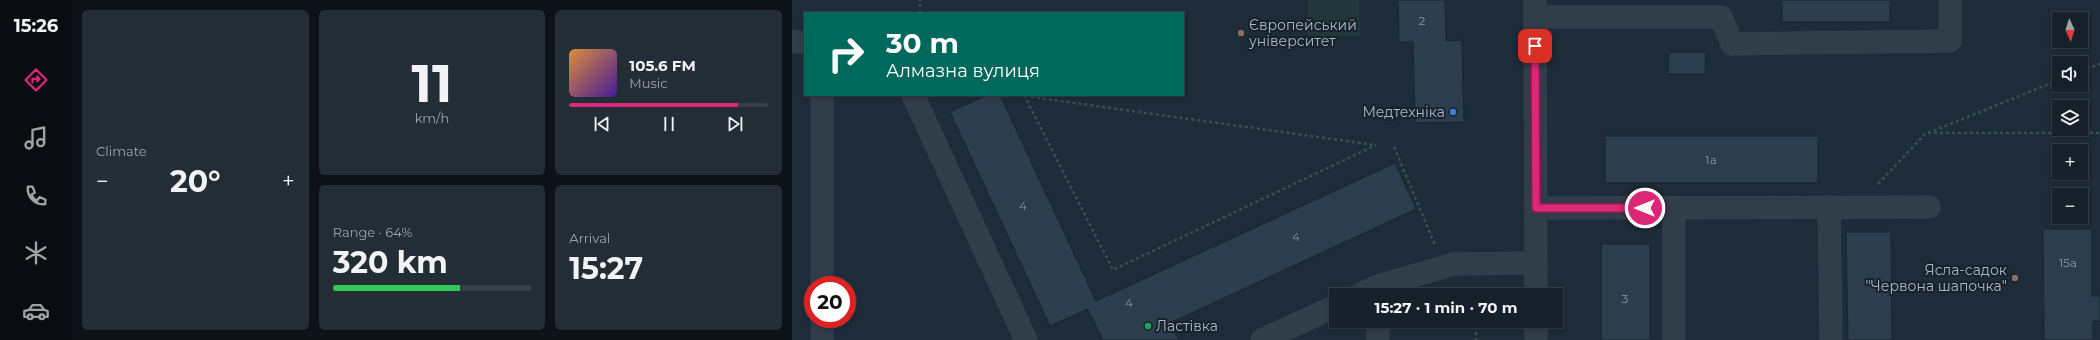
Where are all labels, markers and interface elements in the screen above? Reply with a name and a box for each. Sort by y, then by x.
north arrow [2052,12,2088,48]
map controls [2052,12,2088,224]
house number: 2 [1419,13,1426,28]
text: 15:26 [14,15,58,37]
place label: Європейський університет [1248,16,1357,50]
text: 30 m [886,26,959,60]
icon: right [820,28,872,80]
marker: Європейський університет [1236,28,1246,38]
pin [1518,29,1552,63]
icon: arrive [1524,35,1546,57]
text: 11 [412,52,452,115]
text: 105.6 FM [629,56,696,75]
button: sound [2052,56,2088,92]
text: Алмазна вулиця [886,60,1040,82]
icon: directions [22,66,50,94]
text: Music [629,75,668,91]
button: layers [2052,100,2088,136]
place label: Медтехніка [1362,103,1445,121]
marker: Медтехніка [1448,107,1458,117]
text: km/h [415,110,449,126]
icon: previous [591,113,613,135]
icon: pause [658,113,680,135]
icon: next [724,113,746,135]
icon: music [22,124,50,152]
text: Climate [96,143,147,159]
button: + [2052,144,2088,180]
house number: 1а [1705,152,1717,167]
text: 20° [170,163,221,200]
text: − [96,168,109,195]
text: + [282,168,295,195]
icon: phone [22,182,50,210]
position arrow [1624,187,1666,229]
button: − [2052,188,2088,224]
house number: 4 [1019,198,1027,213]
text: Range · 64% [333,224,412,240]
house number: 4 [1292,229,1300,244]
text: Arrival [569,230,610,246]
icon: climate [22,239,50,267]
text: 320 km [333,244,448,281]
text: 15:27 [569,250,643,287]
house number: 15а [2059,255,2077,270]
place label: Ясла-садок "Червона шапочка" [1866,261,2007,295]
marker: Ясла-садок "Червона шапочка" [2010,273,2020,283]
speed limit sign: 20 [804,276,856,328]
house number: 3 [1622,291,1629,306]
house number: 4 [1125,295,1133,310]
icon: car [22,297,50,325]
text: 15:27 · 1 min · 70 m [1375,298,1517,317]
place label: Ластівка [1156,317,1218,335]
marker: Ластівка [1143,321,1153,331]

